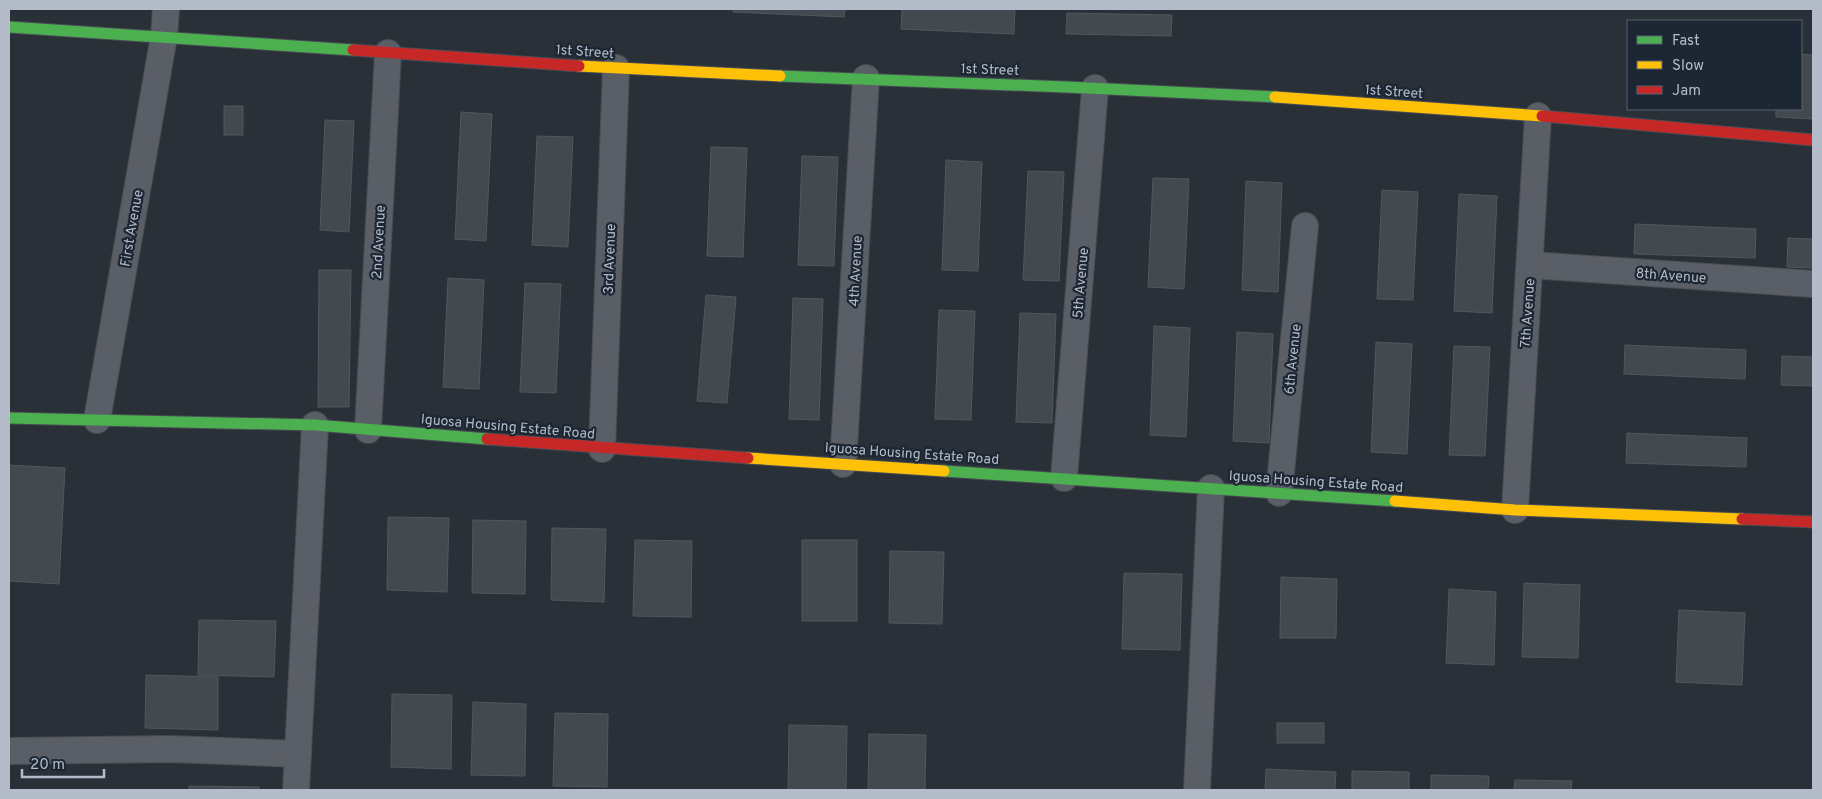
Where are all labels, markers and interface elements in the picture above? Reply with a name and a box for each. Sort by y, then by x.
legend [1627,20,1802,110]
text: Fast [1672,32,1700,51]
street label: 1st Street [555,42,615,63]
text: Slow [1672,57,1704,76]
street label: 1st Street [960,61,1019,80]
street label: 1st Street [1364,82,1424,103]
text: Jam [1672,82,1701,101]
street label: First Avenue [117,188,148,268]
street label: 2nd Avenue [369,205,390,280]
street label: 3rd Avenue [601,223,620,295]
street label: 4th Avenue [846,235,867,307]
street label: 5th Avenue [1070,247,1093,319]
street label: 8th Avenue [1635,266,1707,287]
street label: 7th Avenue [1518,278,1539,348]
street label: 6th Avenue [1281,323,1306,395]
street label: Iguosa Housing Estate Road [420,411,596,444]
street label: Iguosa Housing Estate Road [824,440,1000,469]
street label: Iguosa Housing Estate Road [1228,468,1404,497]
scale bar [22,746,105,778]
text: 20 m [30,756,65,775]

